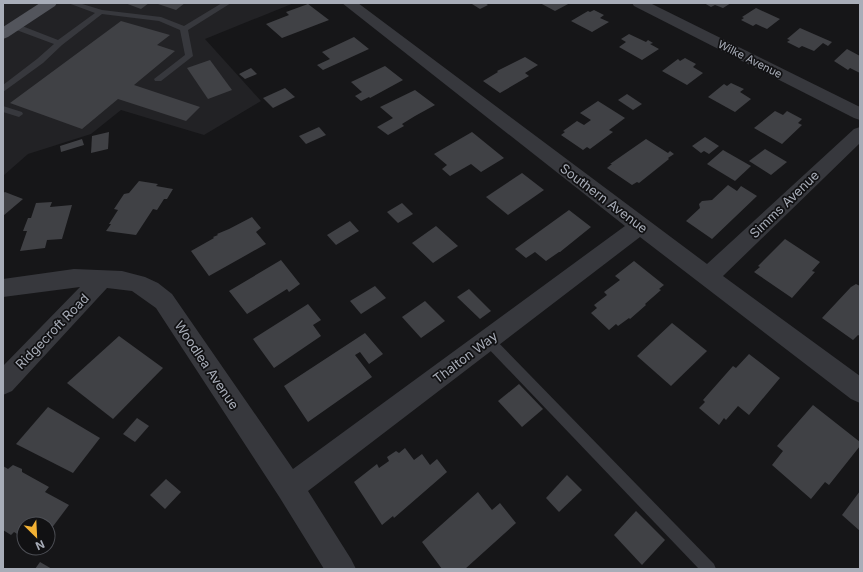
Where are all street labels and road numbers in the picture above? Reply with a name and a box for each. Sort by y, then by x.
street label: Wilke Avenue [716,37,784,81]
street label: Southern Avenue [557,160,651,236]
street label: Simms Avenue [746,167,822,241]
street label: Ridgecroft Road [12,290,92,372]
street label: Woodlea Avenue [172,318,242,412]
street label: Thalton Way [430,328,500,386]

